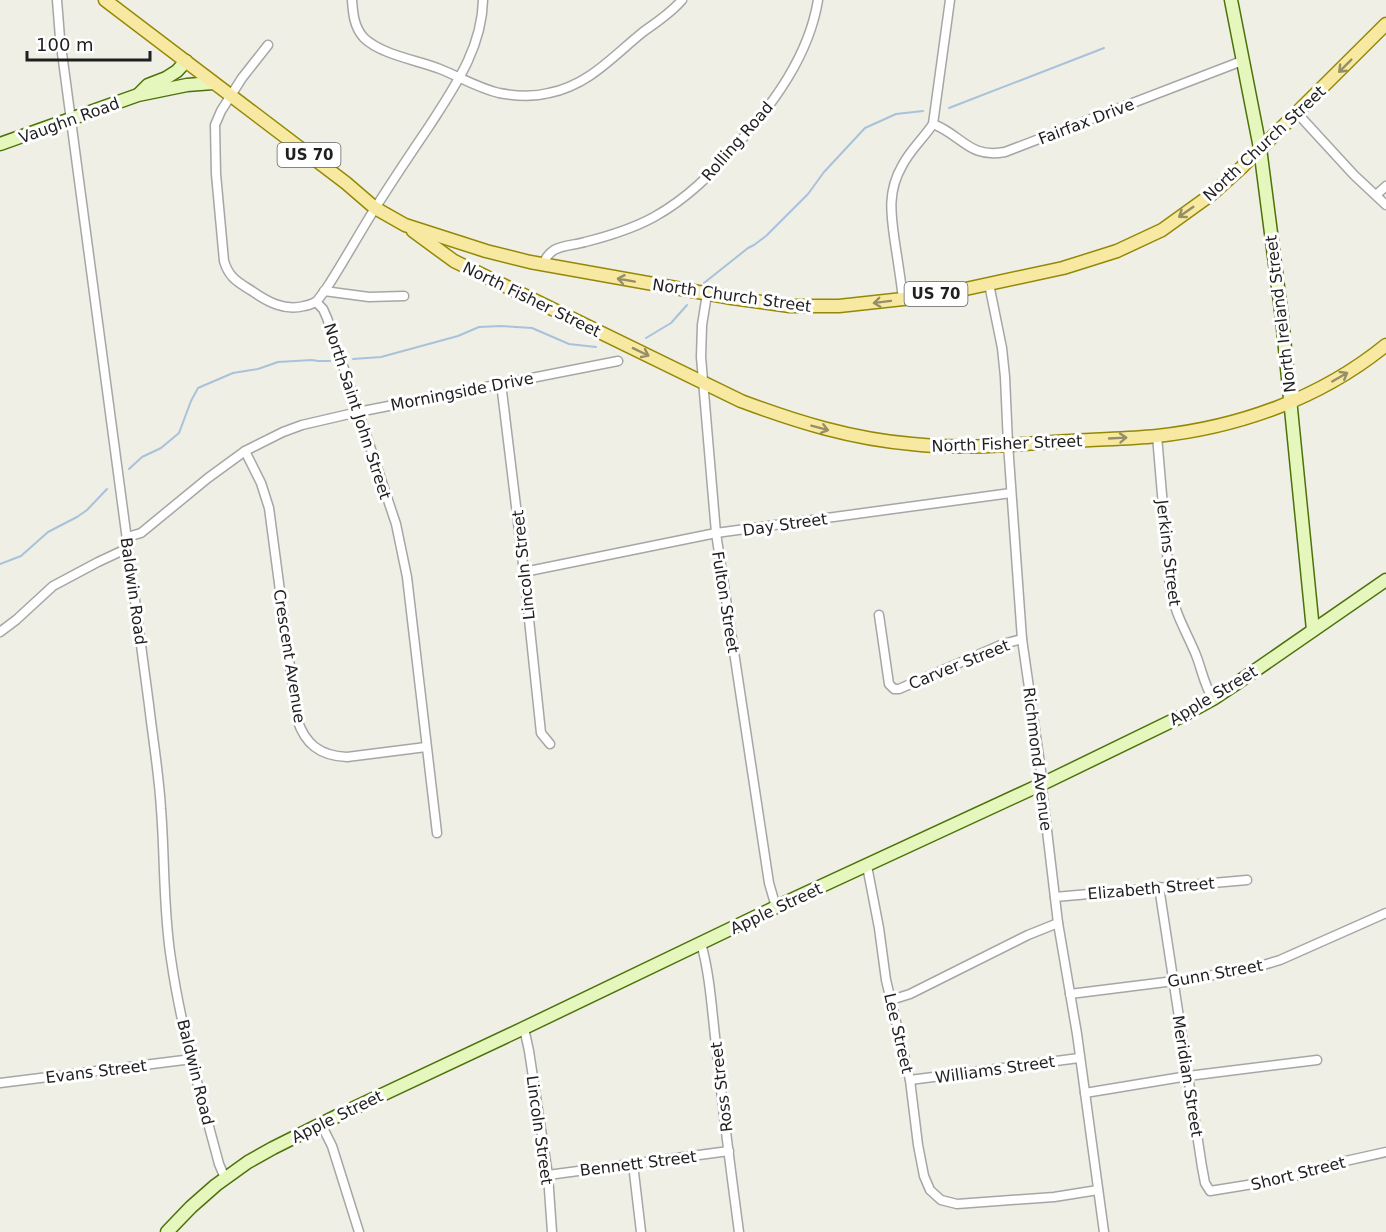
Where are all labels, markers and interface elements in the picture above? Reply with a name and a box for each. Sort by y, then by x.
scale bar [27,24,150,62]
text: 100 m [36,34,94,55]
one-way arrow [1337,58,1352,73]
street label: North Church Street [1199,82,1329,205]
street label: Vaughn Road [16,94,122,147]
street label: Fairfax Drive [1036,94,1137,148]
street label: Rolling Road [698,98,777,185]
road number: US 70 [278,143,340,167]
one-way arrow [1179,206,1195,218]
street label: North Ireland Street [1261,234,1300,394]
street label: North Fisher Street [460,258,604,341]
one-way arrow [617,274,636,285]
street label: North Church Street [651,275,813,316]
road number: US 70 [904,282,968,306]
one-way arrow [872,297,892,308]
street label: North Saint John Street [320,321,395,502]
one-way arrow [631,347,649,359]
street label: Morningside Drive [389,368,535,415]
one-way arrow [1331,371,1348,383]
one-way arrow [810,422,829,434]
street label: North Fisher Street [931,431,1083,456]
one-way arrow [1108,433,1128,444]
street label: Jerkins Street [1152,498,1184,607]
street label: Lincoln Street [508,509,539,621]
street label: Day Street [742,509,829,540]
street label: Baldwin Road [117,536,150,646]
street label: Fulton Street [708,550,743,654]
street label: Crescent Avenue [270,588,309,724]
street label: Carver Street [906,636,1012,693]
street label: Apple Street [1166,662,1261,729]
street label: Richmond Avenue [1019,686,1056,832]
street label: Elizabeth Street [1087,873,1215,904]
street label: Apple Street [727,879,825,938]
street label: Gunn Street [1166,956,1264,991]
street label: Lee Street [880,991,917,1075]
street label: Meridian Street [1169,1014,1207,1138]
street label: Baldwin Road [173,1017,218,1127]
street label: Ross Street [707,1041,736,1133]
street label: Williams Street [934,1052,1056,1087]
street label: Evans Street [45,1056,148,1087]
street label: Lincoln Street [522,1074,557,1186]
street label: Apple Street [288,1086,386,1147]
street label: Bennett Street [579,1147,697,1180]
street label: Short Street [1249,1153,1347,1194]

